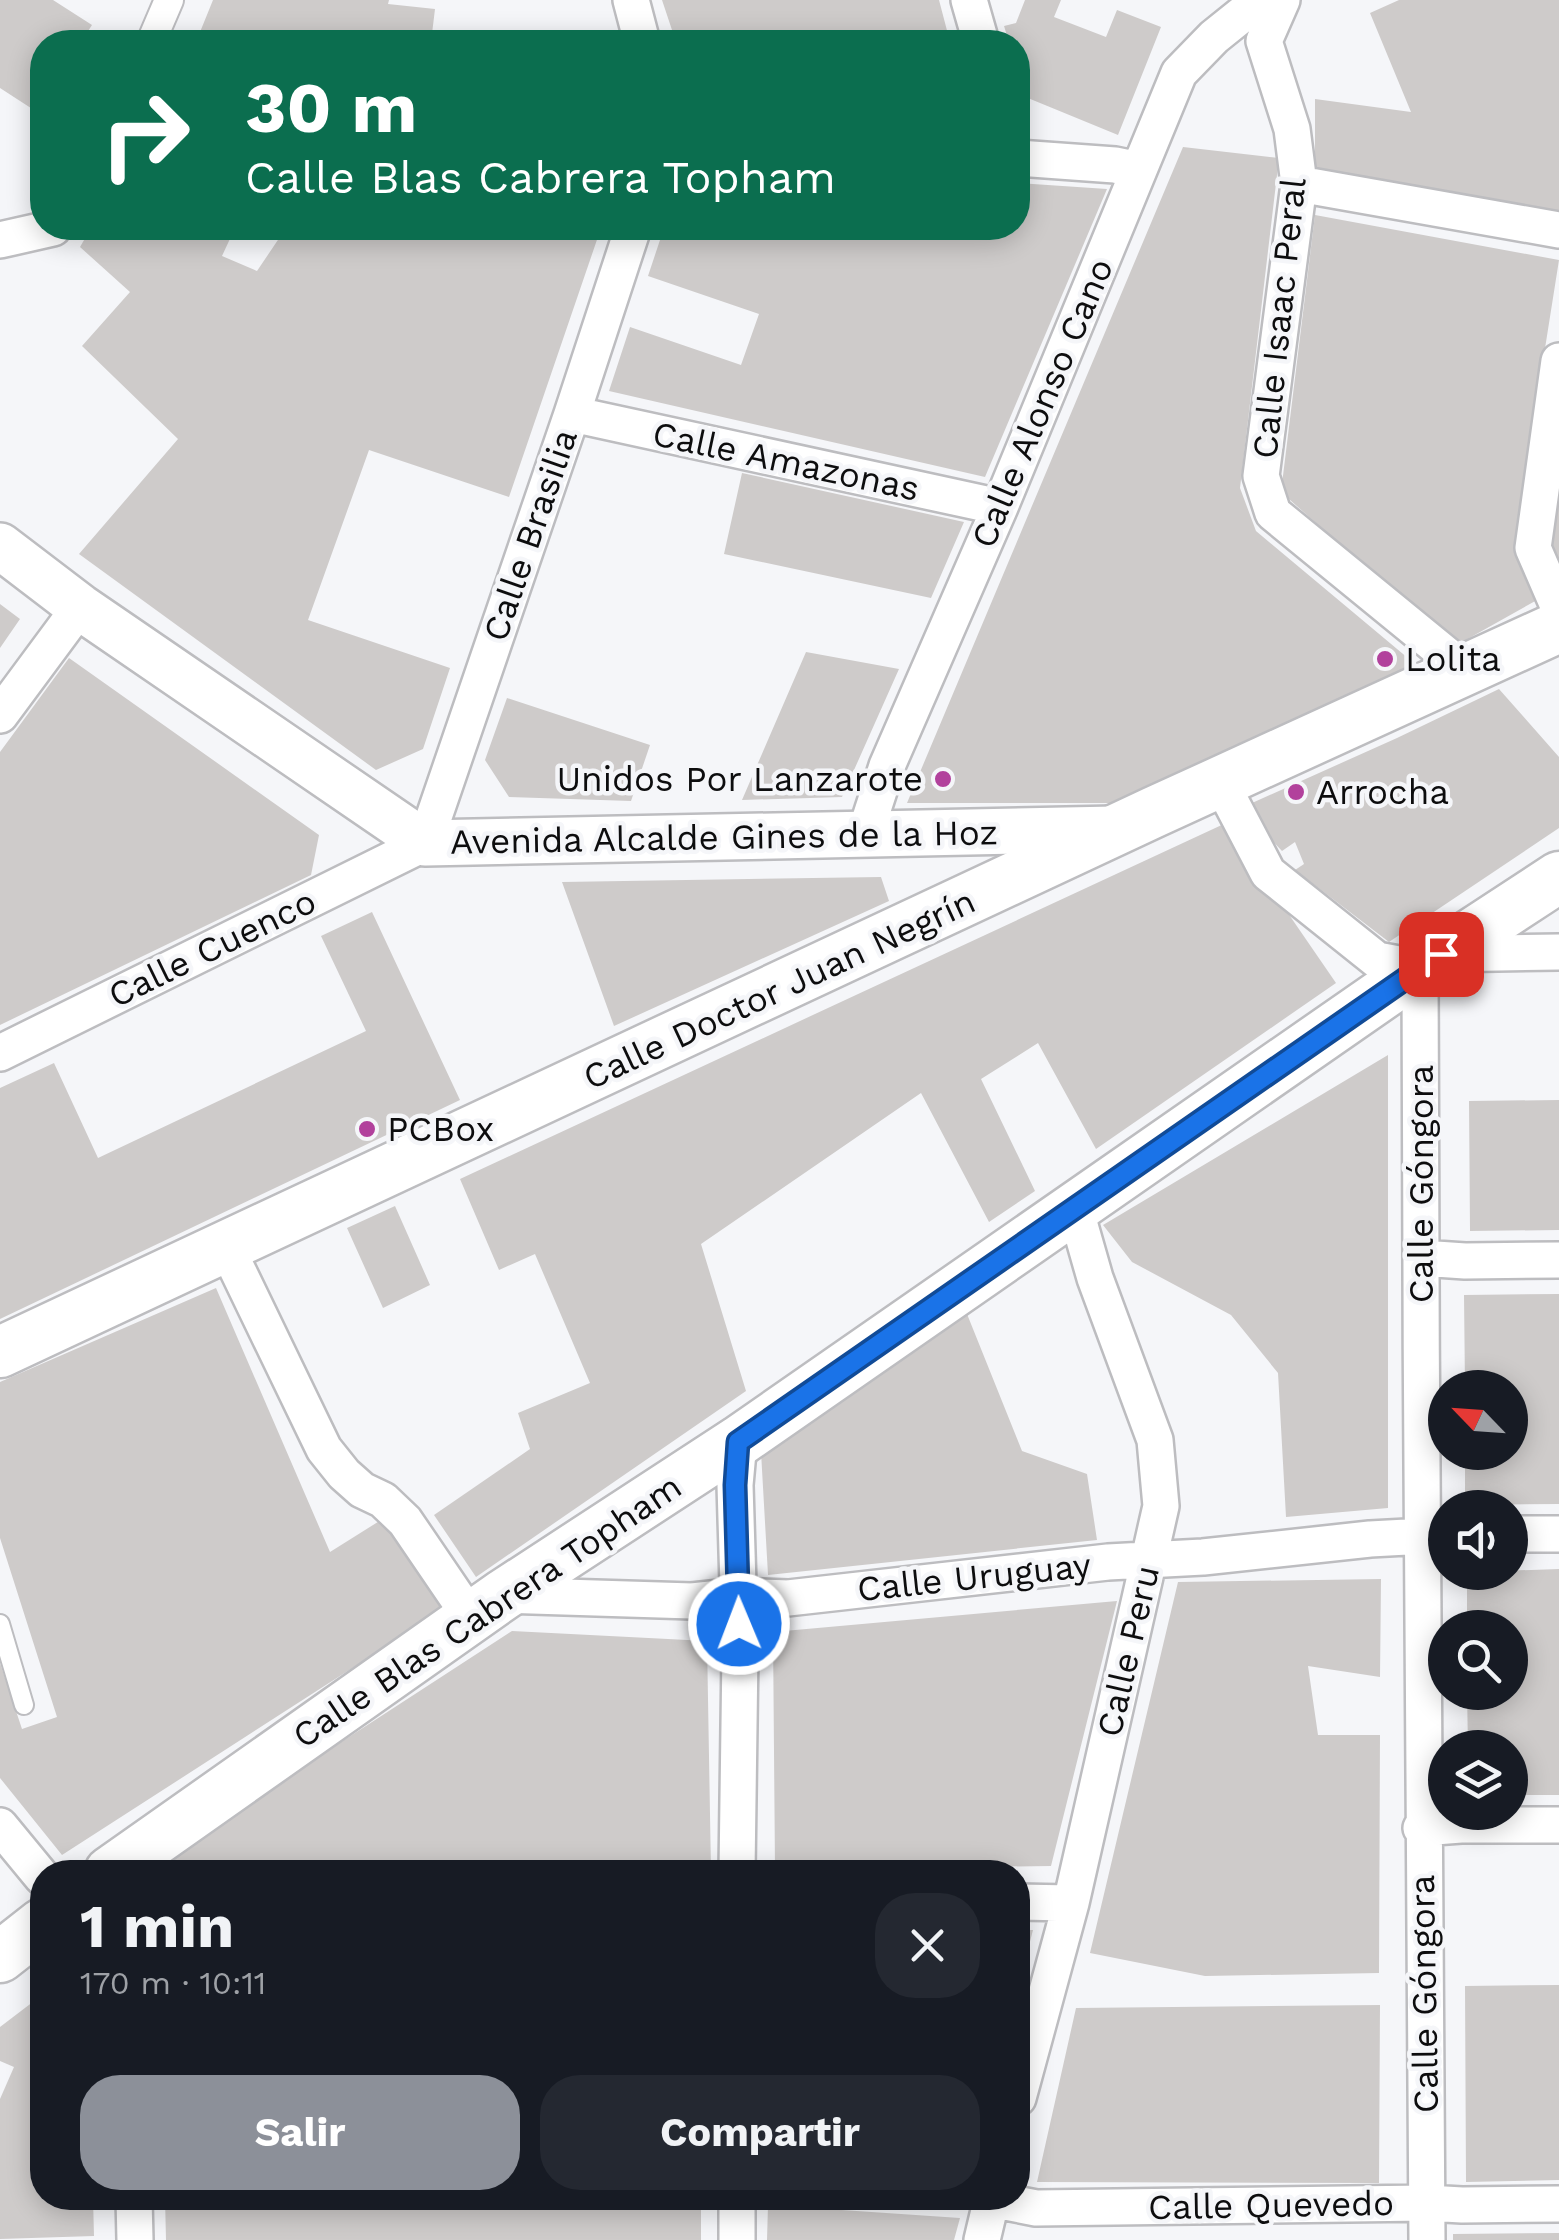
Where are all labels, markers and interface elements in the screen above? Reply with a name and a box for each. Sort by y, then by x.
text: 30 m [245,67,417,149]
icon: right [80,70,210,200]
text: Calle Blas Cabrera Topham [245,151,836,204]
street label: Calle Isaac Peral [1243,175,1315,461]
street label: Calle Alonso Cano [962,252,1122,554]
street label: Calle Amazonas [649,412,923,510]
street label: Calle Brasilia [474,423,586,647]
place label: Lolita [1405,638,1501,680]
marker: Lolita [1374,648,1396,670]
place label: Unidos Por Lanzarote [556,758,923,800]
marker: Unidos Por Lanzarote [932,768,954,790]
place label: Arrocha [1316,771,1449,813]
marker: Arrocha [1285,781,1307,803]
street label: Avenida Alcalde Gines de la Hoz [450,811,998,863]
street label: Calle Cuenco [101,880,323,1016]
street label: Calle Doctor Juan Negrín [576,880,982,1098]
pin [1399,912,1484,997]
icon: arrive [1414,927,1469,982]
street label: Calle Góngora [1400,1065,1442,1303]
place label: PCBox [387,1108,494,1150]
marker: PCBox [356,1118,378,1140]
north arrow [1428,1370,1528,1470]
map controls [1428,1370,1528,1830]
street label: Calle Blas Cabrera Topham [285,1465,689,1757]
button: sound [1428,1490,1528,1590]
street label: Calle Uruguay [855,1544,1093,1610]
street label: Calle Peru [1088,1561,1168,1741]
position arrow [687,1572,791,1676]
button: search [1428,1610,1528,1710]
button: layers [1428,1730,1528,1830]
street label: Calle Góngora [1401,1874,1447,2114]
text: 1 min [80,1891,234,1962]
button: close [875,1893,980,1998]
text: 170 m · 10:11 [80,1964,266,2002]
button: Salir [80,2075,520,2190]
button: Compartir [540,2075,980,2190]
street label: Calle Quevedo [1148,2182,1394,2228]

